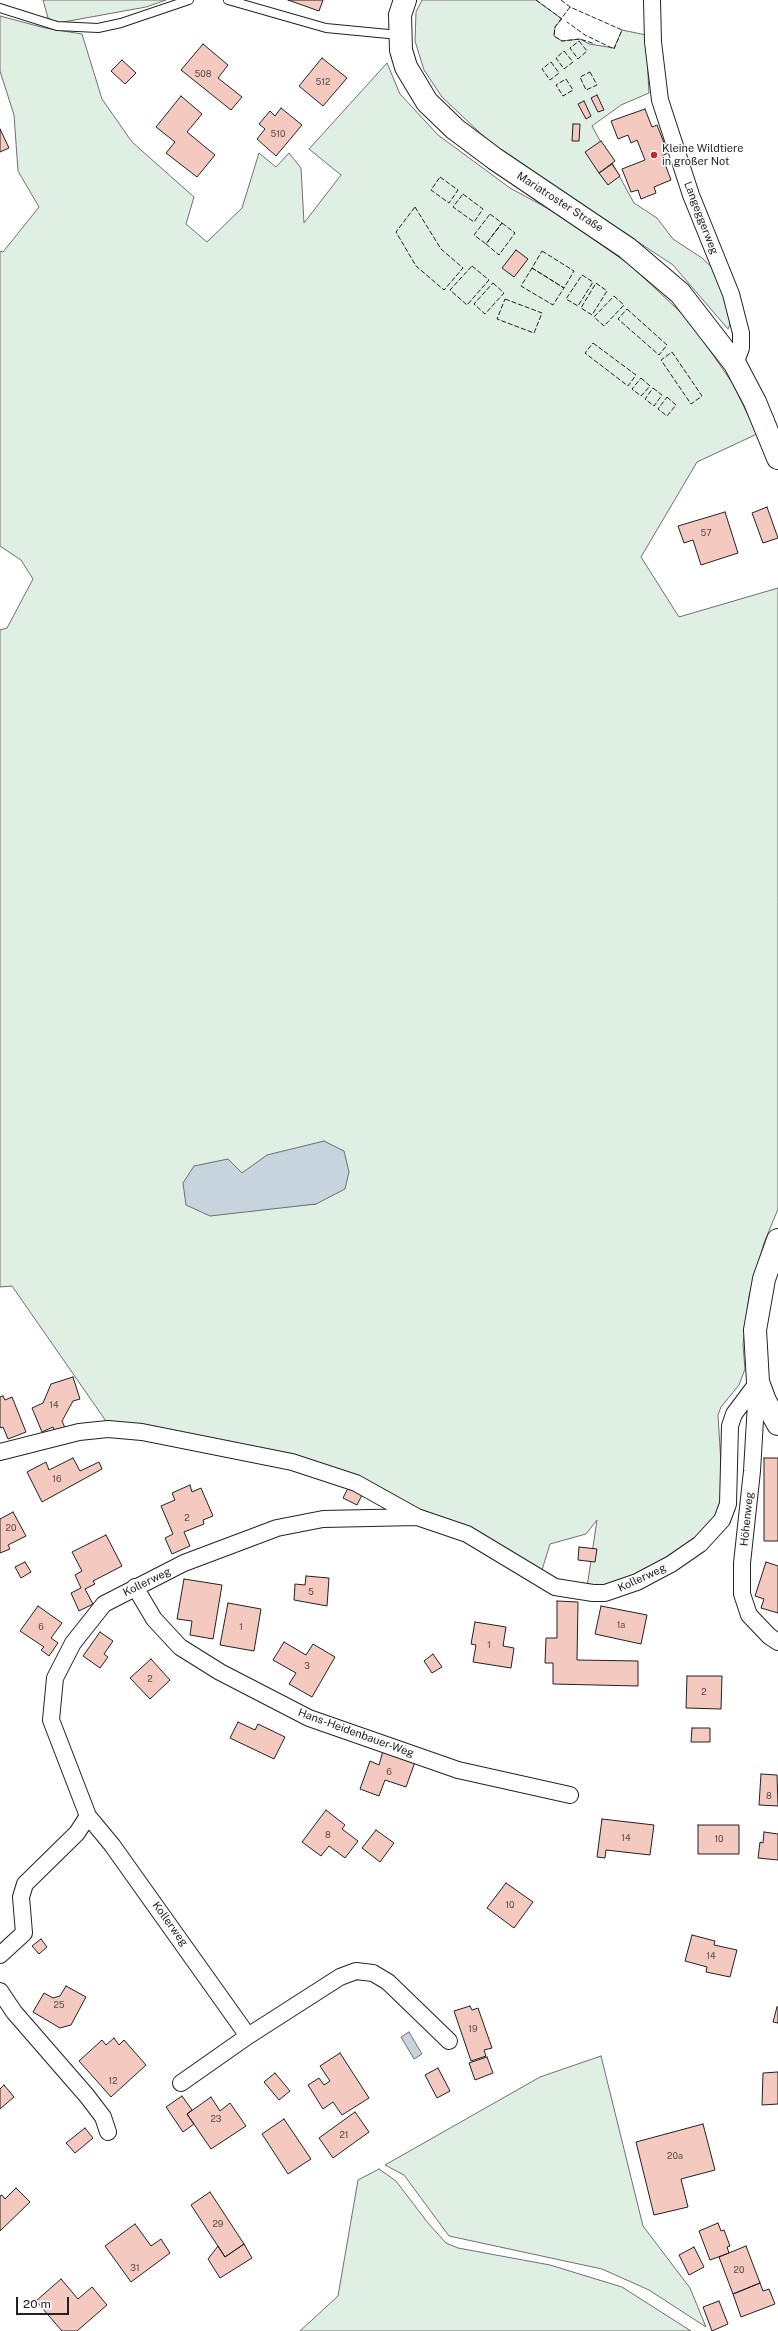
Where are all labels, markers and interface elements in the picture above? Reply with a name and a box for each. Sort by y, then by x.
house number: 508 [194,69,212,79]
house number: 512 [316,77,330,87]
house number: 510 [271,129,285,139]
place label: Kleine Wildtiere in großer Not [662,142,743,168]
marker: Kleine Wildtiere in großer Not [649,150,659,160]
street label: Mariatroster Straße [514,169,606,235]
street label: Langeggerweg [681,180,721,256]
house number: 57 [700,528,712,538]
house number: 14 [49,1400,59,1410]
house number: 16 [52,1474,62,1484]
street label: Höhenweg [738,1491,756,1547]
house number: 2 [184,1513,190,1523]
house number: 20 [6,1523,16,1533]
street label: Kollerweg [616,1561,668,1595]
street label: Kollerweg [121,1565,173,1599]
house number: 5 [308,1587,314,1597]
house number: 1a [617,1620,625,1630]
house number: 6 [38,1622,44,1632]
house number: 1 [239,1622,243,1632]
house number: 1 [487,1640,491,1650]
house number: 3 [304,1661,310,1671]
house number: 2 [147,1674,153,1684]
house number: 2 [701,1687,707,1697]
street label: Hans-Heidenbauer-Weg [296,1706,416,1760]
house number: 6 [386,1767,392,1777]
house number: 8 [766,1791,772,1801]
house number: 8 [325,1830,331,1840]
house number: 14 [621,1833,631,1843]
house number: 10 [714,1834,724,1844]
street label: Kollerweg [149,1899,191,1949]
house number: 10 [505,1900,515,1910]
house number: 14 [706,1951,716,1961]
house number: 25 [53,2000,65,2010]
house number: 19 [468,2024,478,2034]
house number: 12 [108,2076,118,2086]
house number: 23 [210,2114,222,2124]
house number: 21 [339,2130,349,2140]
house number: 20a [667,2151,683,2161]
house number: 29 [213,2219,223,2229]
house number: 31 [130,2263,140,2273]
house number: 20 [734,2265,744,2275]
scale bar [18,2289,71,2315]
text: 20 m [23,2297,51,2311]

